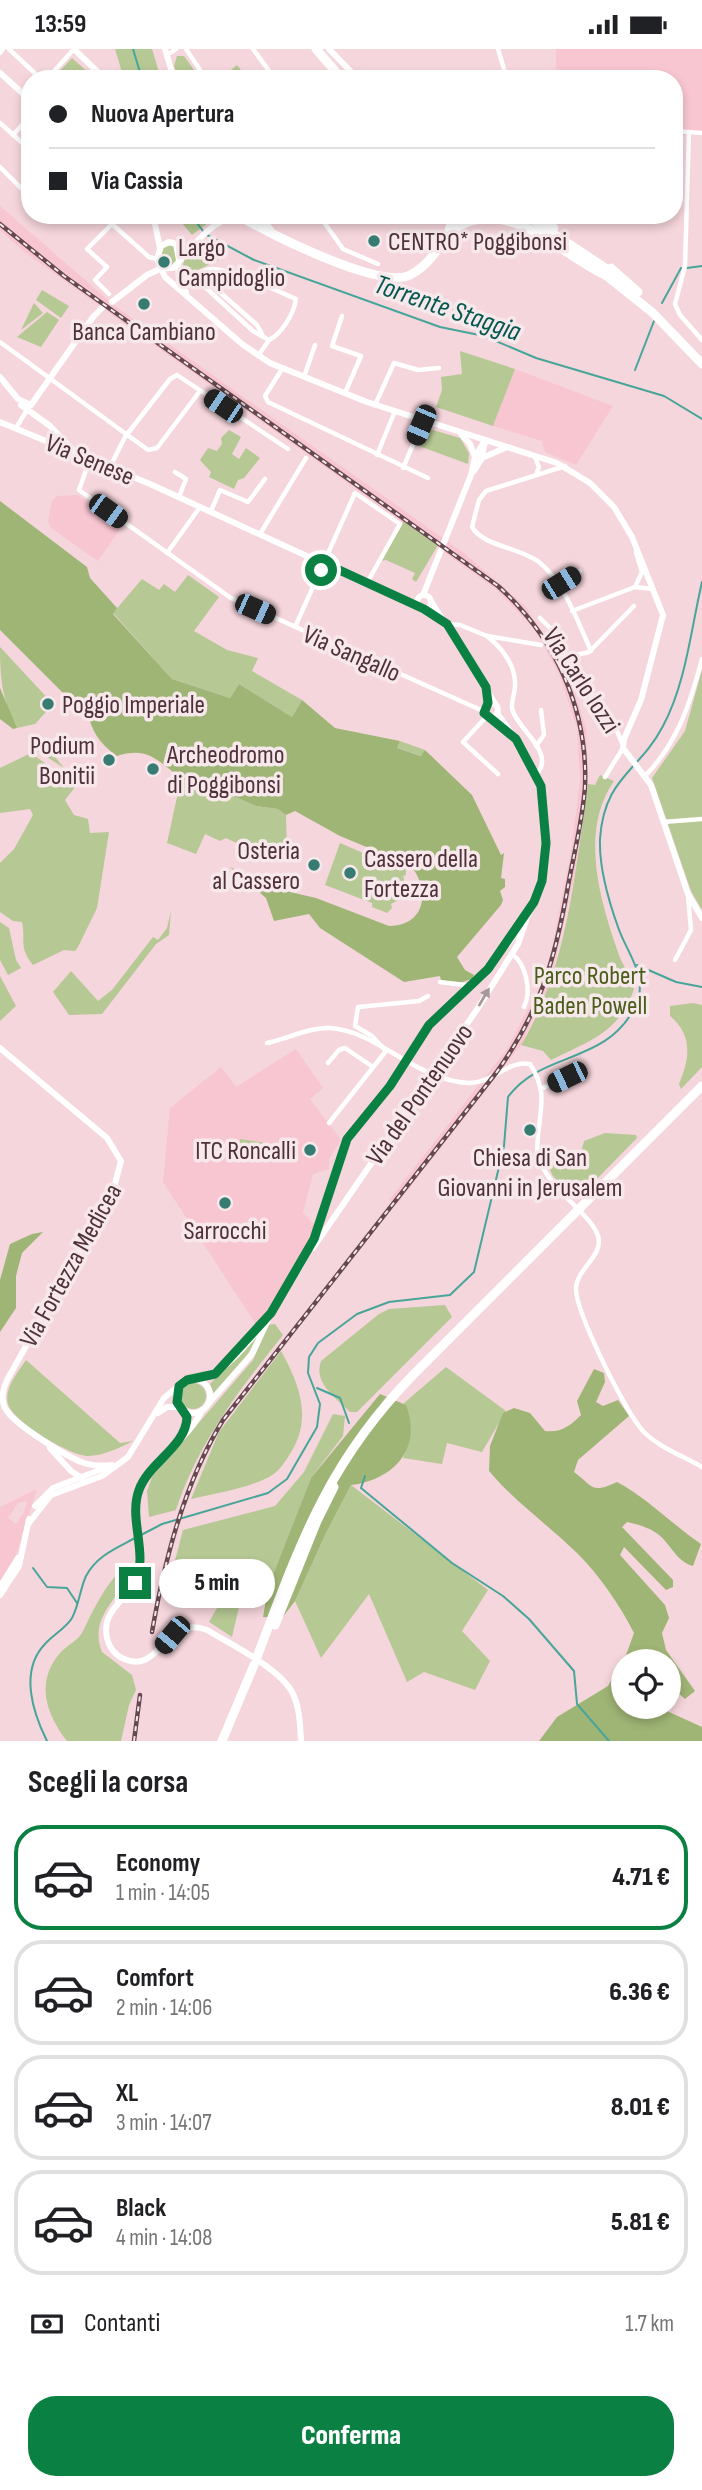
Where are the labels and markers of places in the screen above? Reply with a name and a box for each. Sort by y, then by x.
place label: CENTRO* Poggibonsi [388,227,567,258]
place label: Largo Campidoglio [178,233,285,294]
marker: CENTRO* Poggibonsi [366,233,382,249]
marker: Largo Campidoglio [156,254,172,270]
marker: Banca Cambiano [136,296,152,312]
place label: Banca Cambiano [72,317,216,348]
place label: Poggio Imperiale [62,690,205,721]
marker: Poggio Imperiale [40,696,56,712]
place label: Podium Bonitii [30,731,95,792]
place label: Archeodromo di Poggibonsi [166,740,285,801]
marker: Podium Bonitii [101,752,117,768]
marker: Archeodromo di Poggibonsi [145,761,161,777]
place label: Osteria al Cassero [212,836,300,897]
place label: Cassero della Fortezza [364,844,478,905]
marker: Osteria al Cassero [306,857,322,873]
marker: Cassero della Fortezza [342,865,358,881]
marker: Chiesa di San Giovanni in Jerusalem [522,1122,538,1138]
place label: ITC Roncalli [195,1136,296,1167]
marker: ITC Roncalli [302,1142,318,1158]
place label: Chiesa di San Giovanni in Jerusalem [438,1143,622,1204]
marker: Sarrocchi [217,1195,233,1211]
place label: Sarrocchi [183,1216,267,1247]

